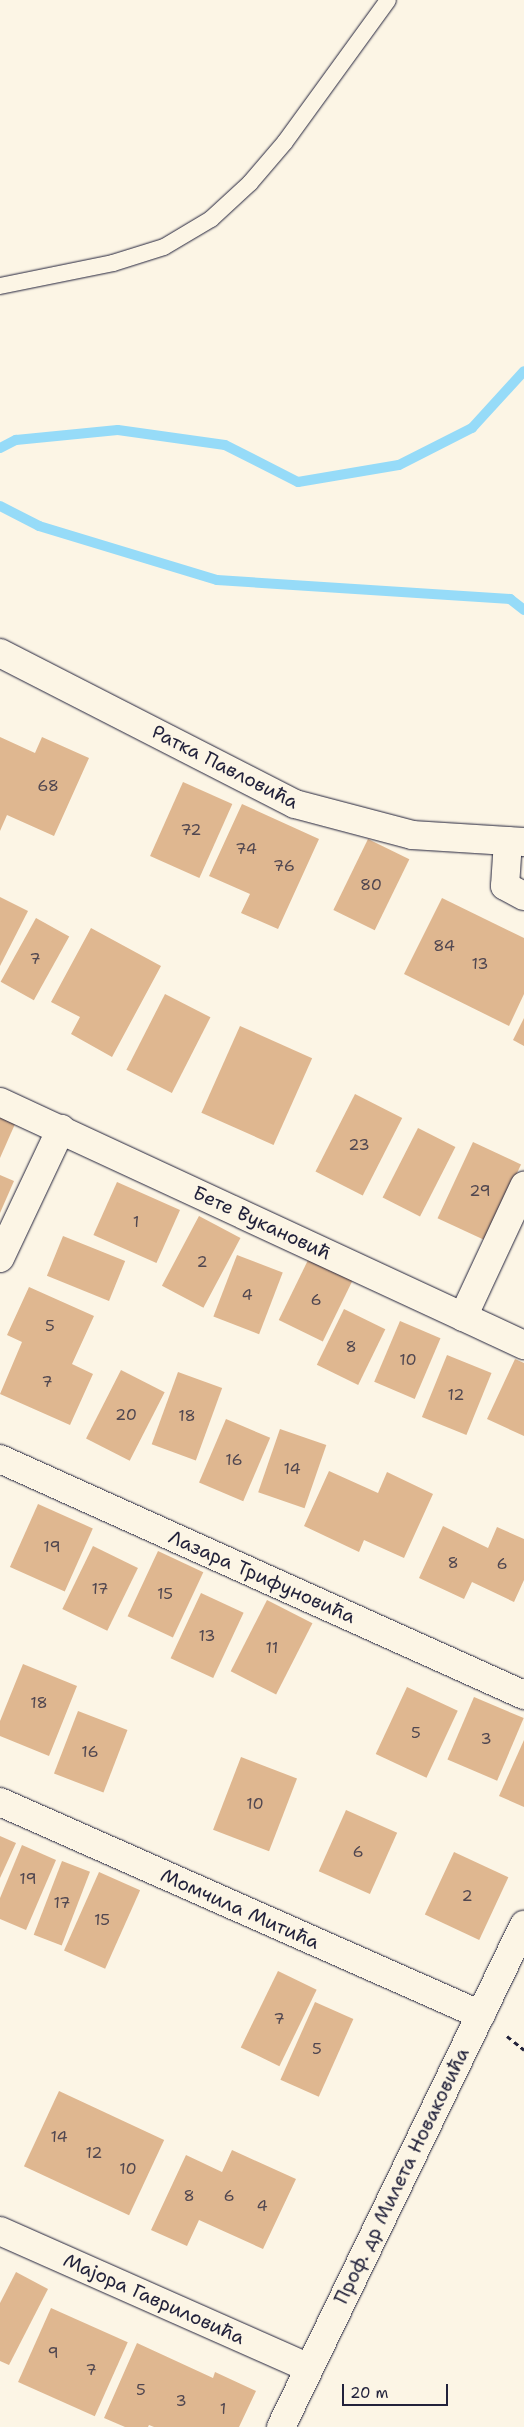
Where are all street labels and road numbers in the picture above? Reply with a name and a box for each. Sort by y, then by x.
street label: Ратка Павловића [148,720,302,814]
street label: Бете Вукановић [189,1181,335,1265]
street label: Лазара Трифуновића [165,1526,359,1628]
street label: Момчила Митића [157,1864,323,1954]
street label: Проф. др Милета Новаковића [330,2044,474,2308]
street label: Мајора Гавриловића [60,2249,248,2349]

